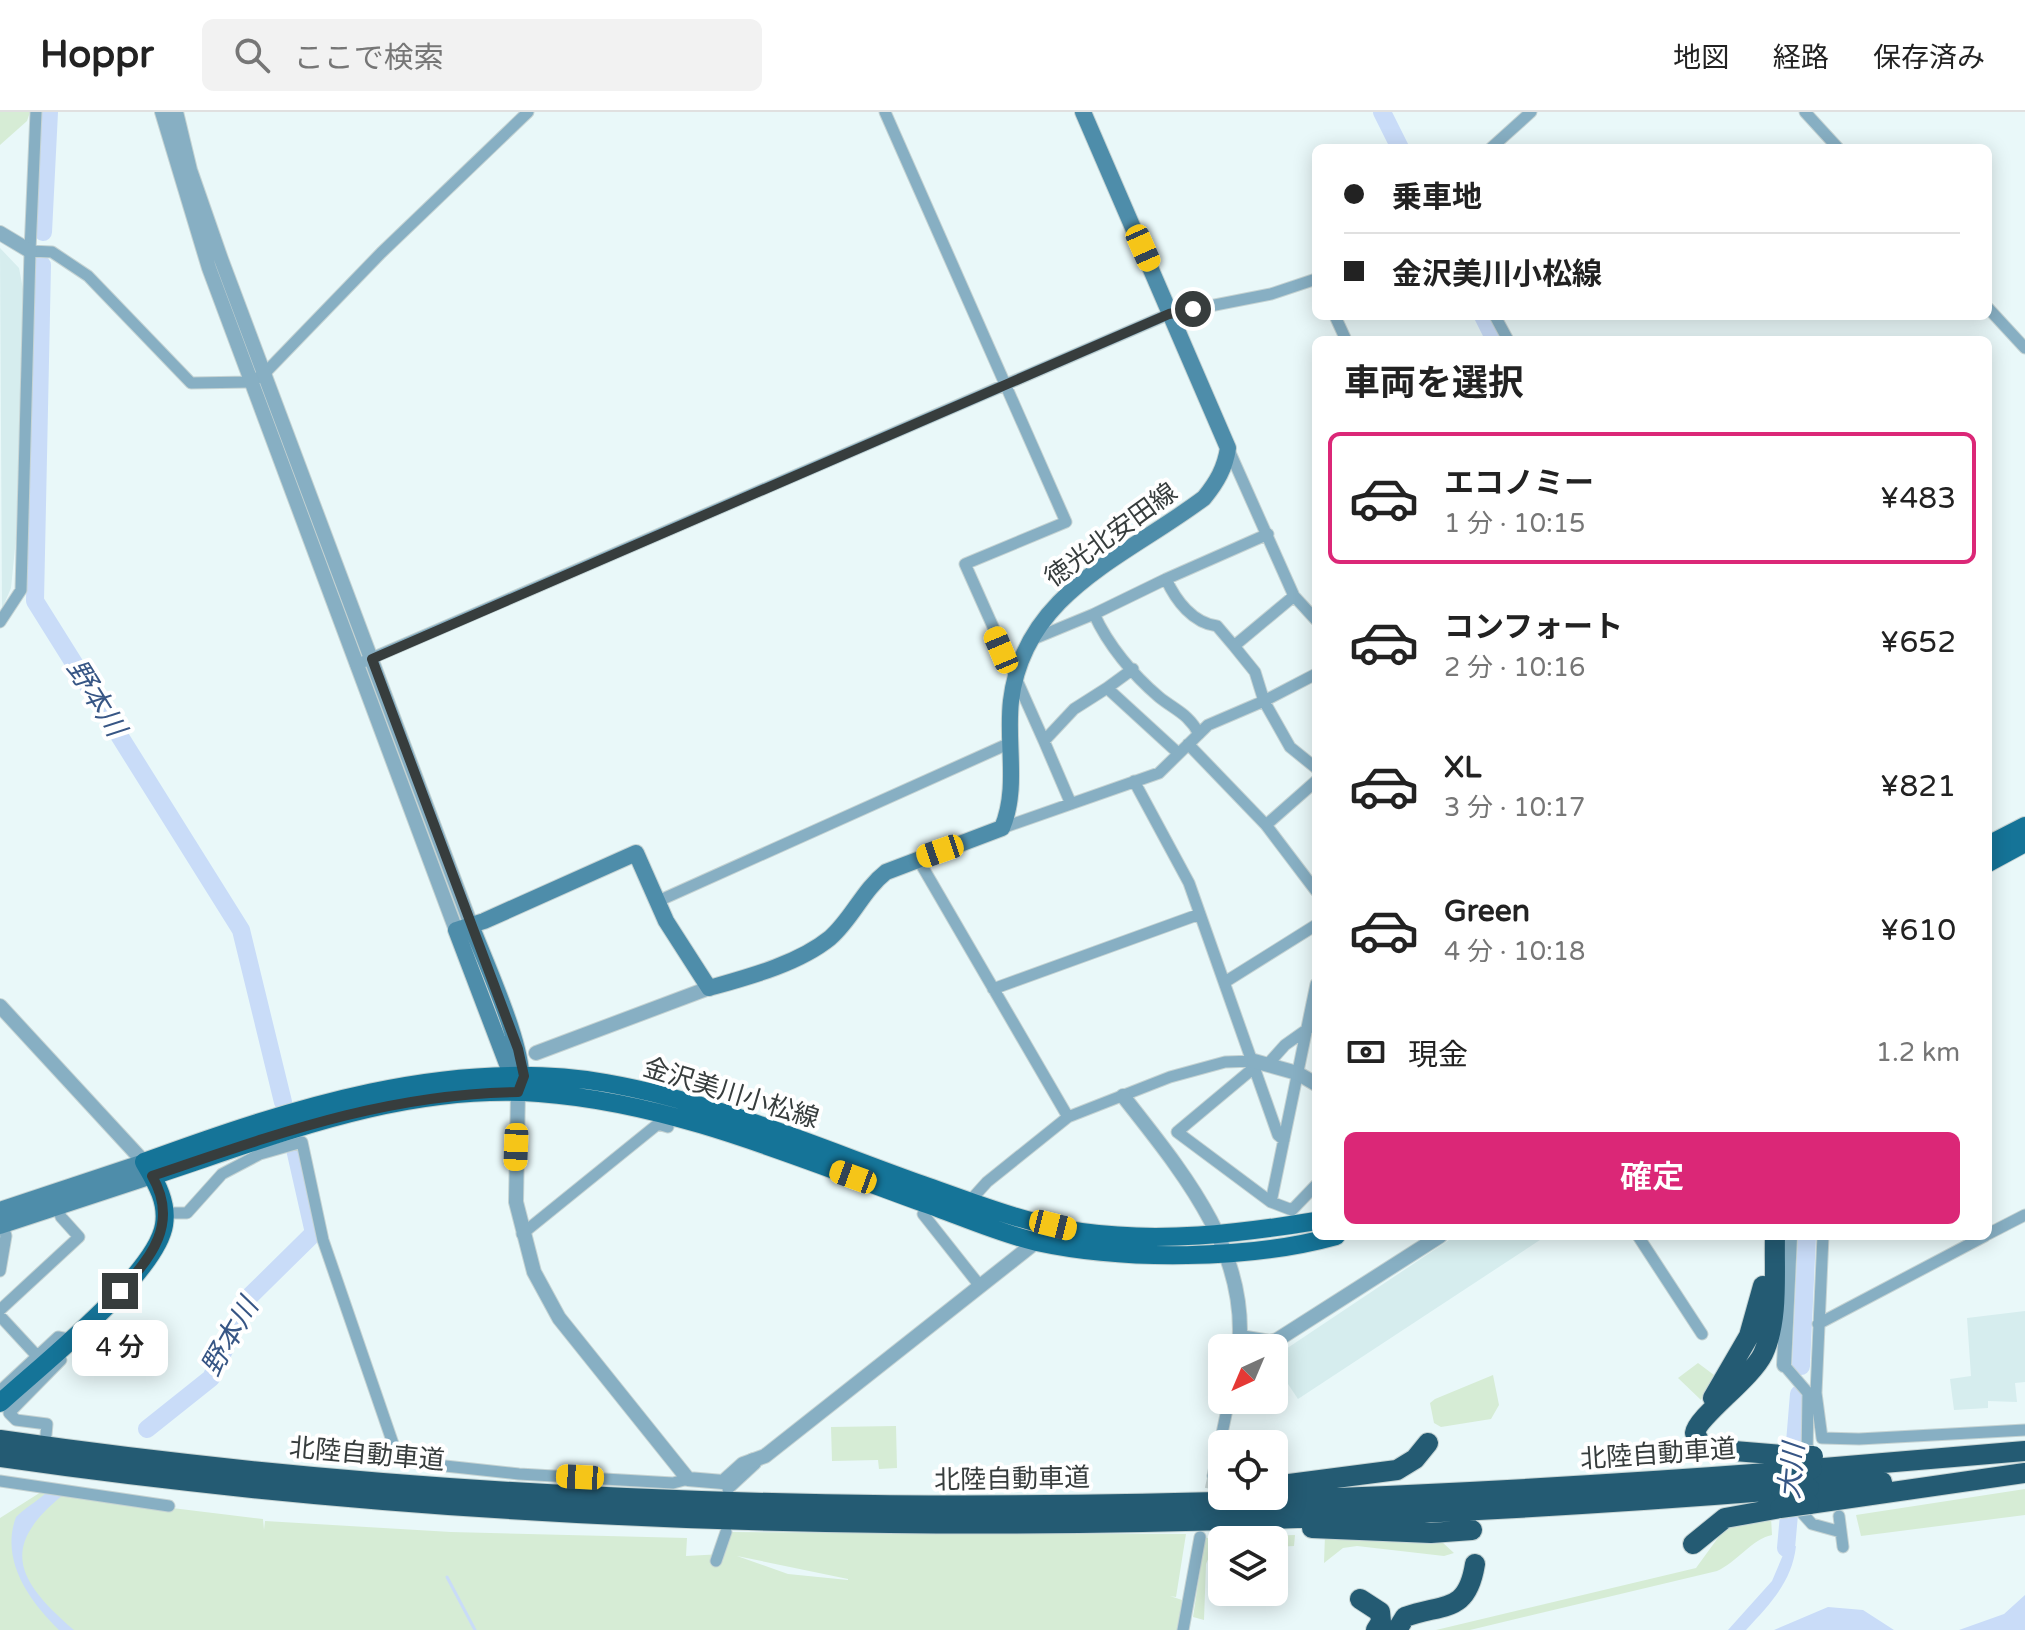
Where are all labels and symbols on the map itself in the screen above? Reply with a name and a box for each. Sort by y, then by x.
car [1122,221,1164,275]
route start [1175,291,1211,327]
street label: 徳光北安田線 [1039,477,1183,593]
car [981,623,1021,677]
water label: 野本川 [59,653,134,745]
car [913,832,967,870]
street label: 金沢美川小松線 [639,1052,823,1134]
car [503,1123,529,1171]
car [826,1158,880,1196]
car [1027,1208,1079,1242]
route end [102,1273,138,1309]
water label: 野本川 [194,1290,267,1382]
callout: 4 分 [72,1319,168,1375]
north arrow [1208,1334,1288,1414]
street label: 北陸自動車道 [288,1432,446,1476]
street label: 北陸自動車道 [1579,1433,1737,1475]
water label: 大川 [1773,1439,1812,1500]
street label: 北陸自動車道 [934,1462,1090,1496]
car [555,1464,605,1490]

